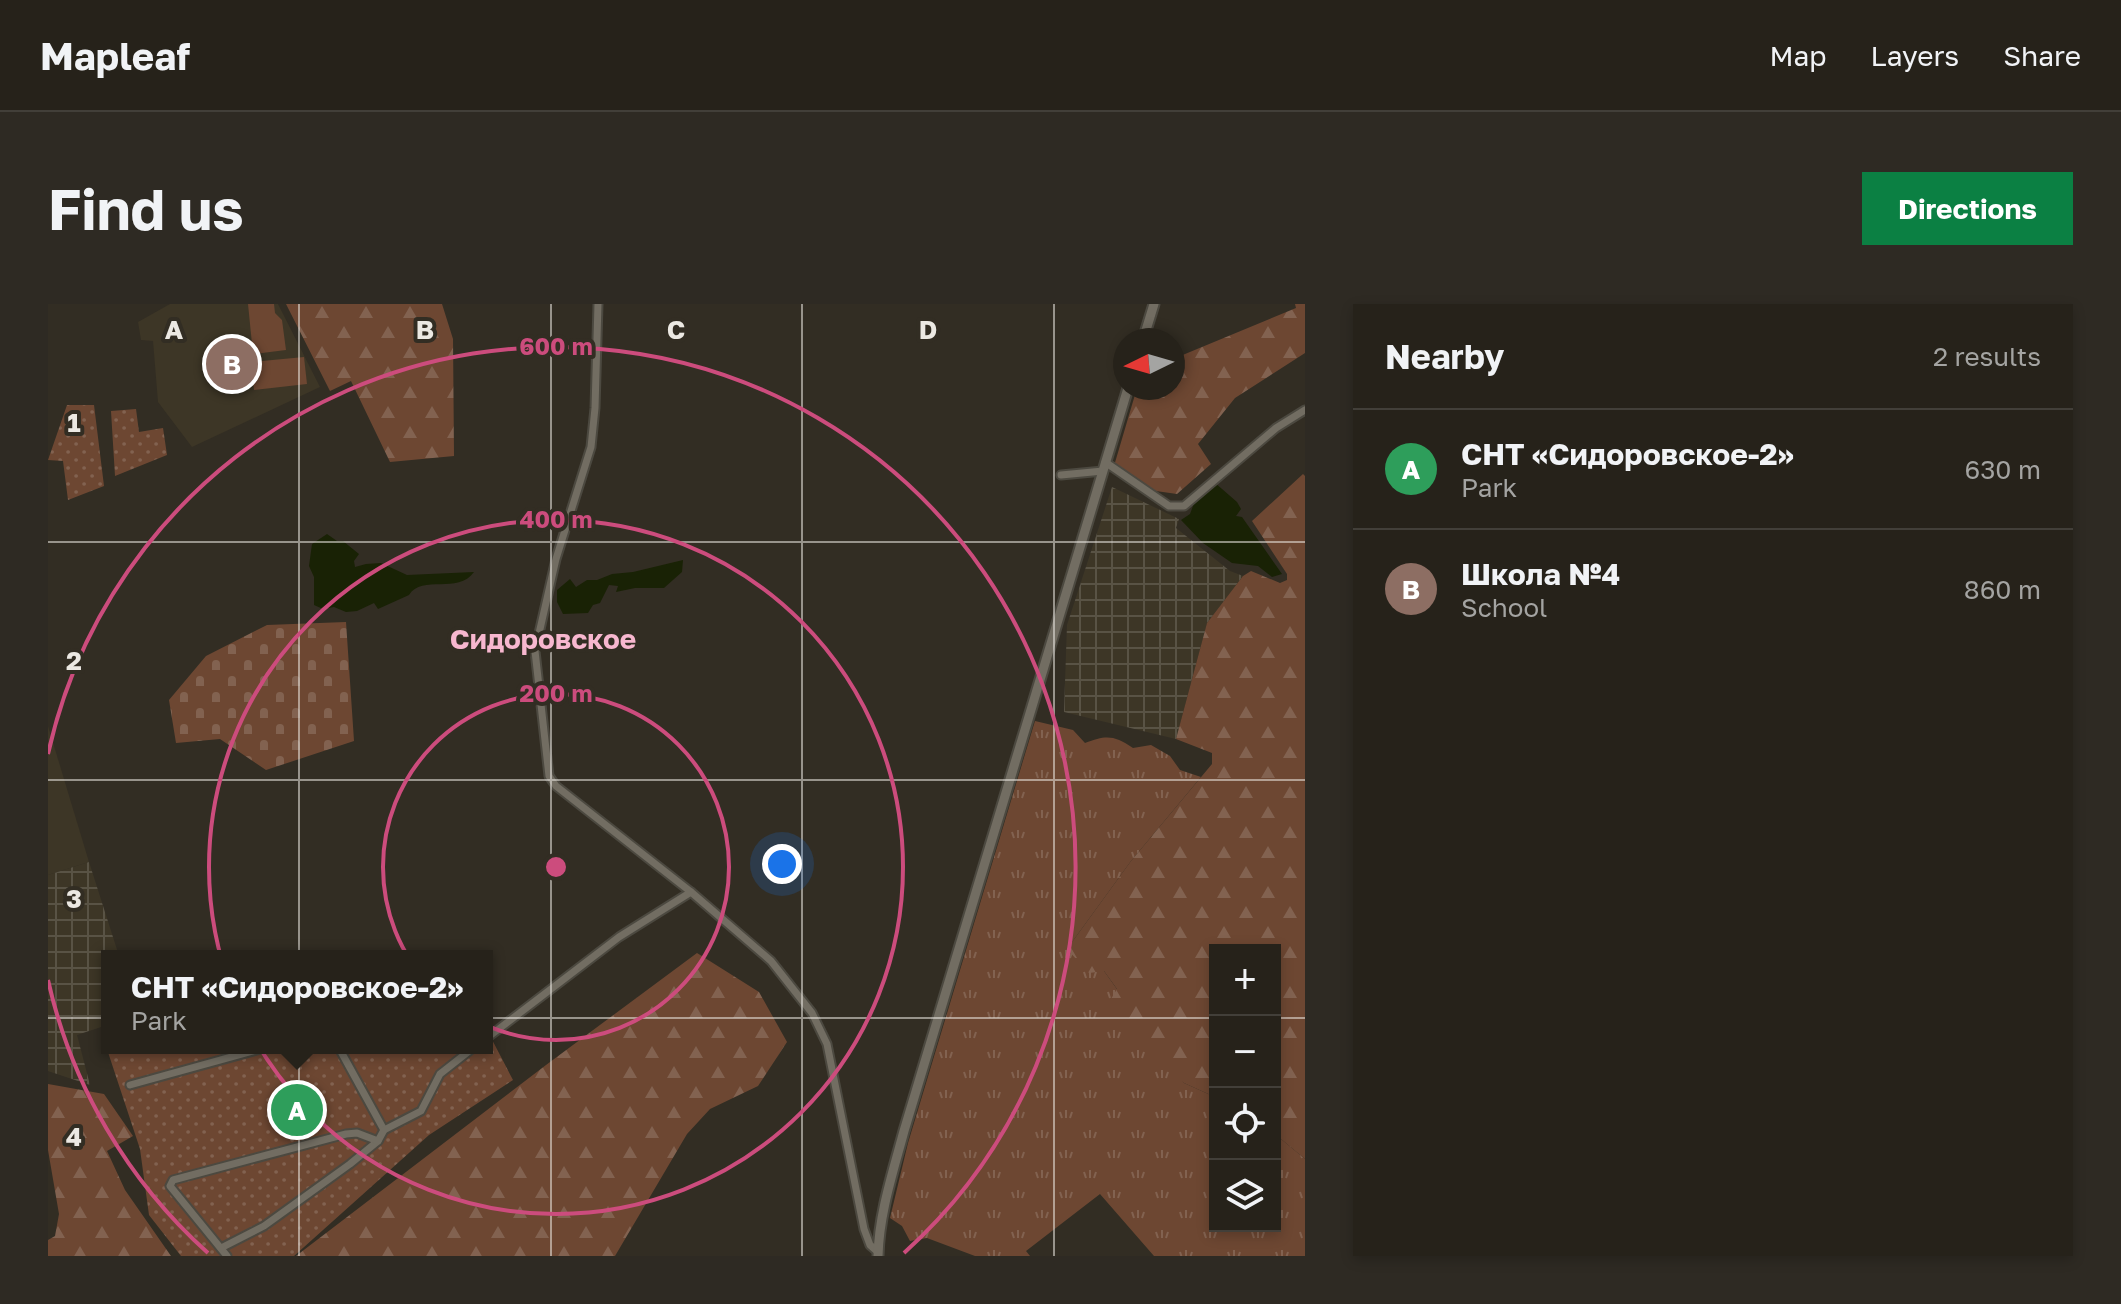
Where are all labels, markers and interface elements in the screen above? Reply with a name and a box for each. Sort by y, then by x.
text: Mapleaf [40,33,190,78]
text: Map [1769,39,1827,72]
text: Layers [1871,39,1959,72]
text: Share [2003,39,2081,72]
button: Directions [1862,172,2073,245]
text: Find us [48,175,244,242]
text: A [165,314,184,345]
text: B [416,314,434,345]
text: C [667,314,685,345]
text: D [919,314,937,345]
north arrow [1113,328,1185,400]
text: 600 m [519,331,593,360]
pin: B [206,334,258,394]
text: Nearby [1385,336,1505,376]
text: 2 results [1933,341,2041,372]
text: 1 [67,407,81,438]
text: СНТ «Сидоровское-2» [1461,436,1794,472]
text: A [1402,454,1420,485]
text: 630 m [1964,454,2041,485]
text: Park [1461,472,1517,503]
text: 400 m [519,504,593,533]
text: Школа №4 [1461,556,1620,592]
text: B [1402,574,1420,605]
text: 860 m [1964,574,2041,605]
text: School [1461,592,1547,623]
district label: Сидоровское [450,622,636,655]
text: 2 [66,645,82,676]
text: 200 m [520,678,592,707]
your location [762,844,802,884]
centre of rings [542,853,570,881]
text: 3 [66,883,82,914]
map controls [1209,944,1281,1232]
button: + [1209,944,1281,1016]
popup [101,950,493,1054]
text: СНТ «Сидоровское-2» [131,969,463,1005]
text: Park [131,1005,187,1036]
button: − [1209,1016,1281,1088]
pin: A [271,1080,323,1140]
button: locate [1209,1088,1281,1160]
text: 4 [66,1121,82,1152]
button: layers [1209,1160,1281,1232]

